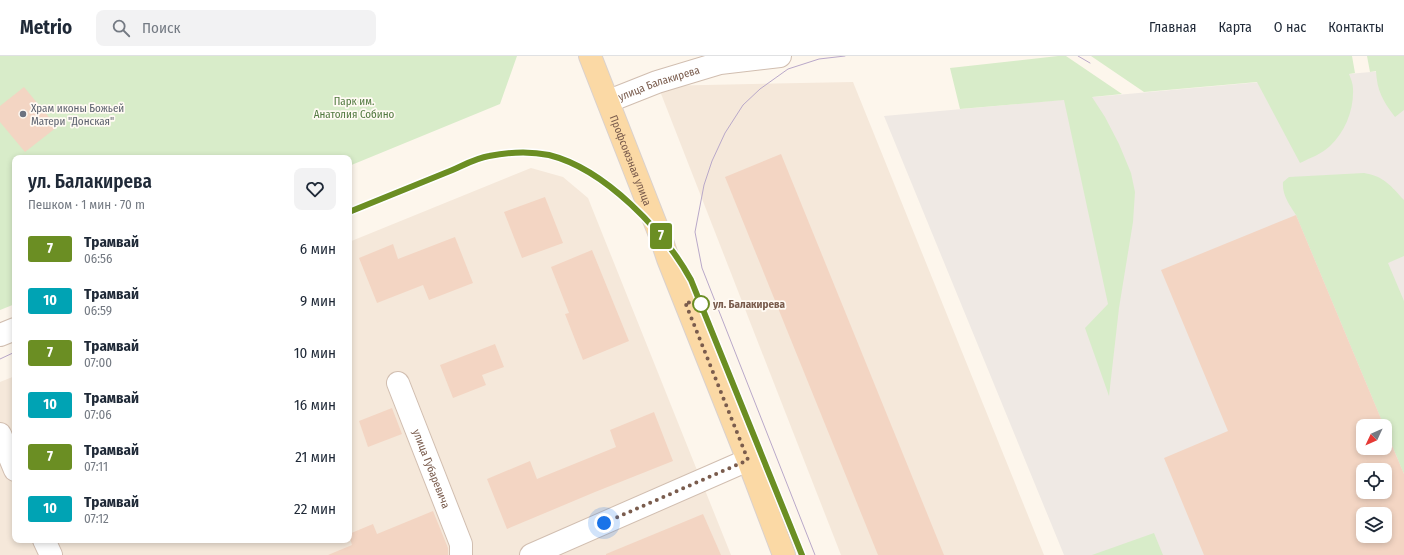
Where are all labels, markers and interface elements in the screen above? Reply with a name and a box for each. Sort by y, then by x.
search box [96,10,376,46]
text: Metrio [20,16,72,39]
icon: search [110,17,132,39]
text: Поиск [142,19,180,37]
text: Главная [1149,19,1196,36]
text: Карта [1218,19,1252,36]
text: О нас [1274,19,1306,36]
text: Контакты [1328,19,1384,36]
street label: улица Балакирева [616,63,701,104]
park label: Парк им. Анатолия Собино [314,95,395,121]
place label: Храм иконы Божьей Матери "Донская" [31,102,124,128]
marker: Храм иконы Божьей Матери "Донская" [18,109,28,119]
street label: Профсоюзная улица [607,113,654,208]
button: heart [294,168,336,210]
text: ул. Балакирева [28,170,152,193]
text: Пешком · 1 мин · 70 m [28,197,145,212]
line badge: 7 [648,223,674,249]
text: 7 [658,227,664,244]
text: Трамвай [84,233,139,251]
text: 7 [47,240,53,257]
text: 6 мин [300,240,336,258]
text: 06:56 [84,251,112,266]
text: Трамвай [84,285,139,303]
text: 10 [43,292,57,309]
text: 9 мин [300,292,336,310]
marker: ул. Балакирева [692,295,710,313]
place label: ул. Балакирева [712,298,785,311]
text: 06:59 [84,303,112,318]
text: Трамвай [84,337,139,355]
text: 7 [47,344,53,361]
text: 10 мин [294,344,336,362]
text: 07:00 [84,355,112,370]
text: Трамвай [84,389,139,407]
text: 10 [43,396,57,413]
text: 16 мин [294,396,336,414]
text: 07:06 [84,407,112,422]
north arrow [1356,419,1392,455]
map controls [1356,419,1392,543]
street label: улица Губаревича [410,427,452,510]
text: Трамвай [84,441,139,459]
text: 7 [47,448,53,465]
text: 21 мин [295,448,336,466]
text: 07:11 [84,459,108,474]
button: locate [1356,463,1392,499]
text: Трамвай [84,493,139,511]
text: 10 [43,500,57,517]
text: 22 мин [294,500,336,518]
button: layers [1356,507,1392,543]
text: 07:12 [84,511,109,526]
your location [594,513,614,533]

